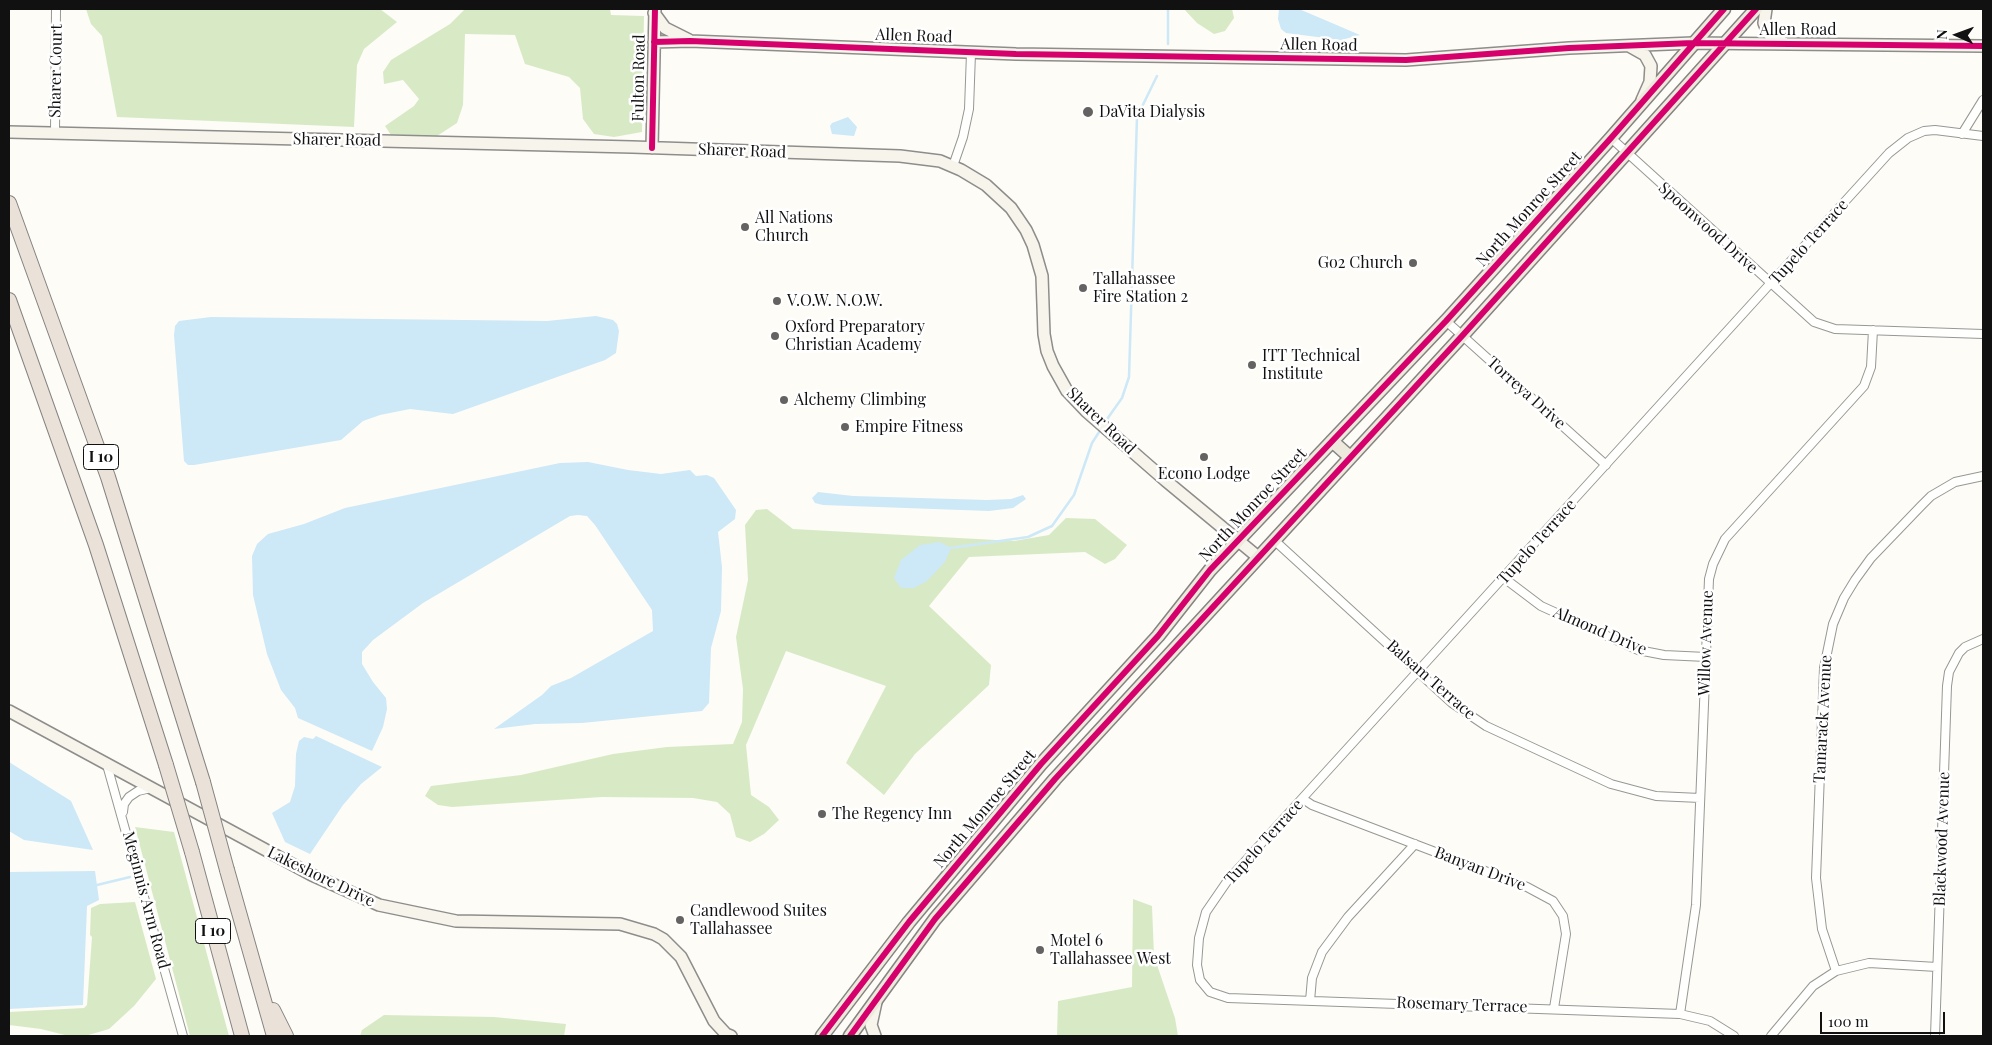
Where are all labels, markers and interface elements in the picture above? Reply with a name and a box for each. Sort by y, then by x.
north arrow [1932,10,1982,60]
street label: Allen Road [1759,20,1837,40]
street label: Sharer Court [46,24,66,118]
street label: Allen Road [875,25,953,47]
text: N [1932,29,1951,40]
street label: Fulton Road [629,34,649,122]
street label: Allen Road [1280,35,1358,55]
place label: DaVita Dialysis [1099,102,1205,122]
marker: DaVita Dialysis [1081,105,1095,119]
street label: Sharer Road [293,130,381,150]
street label: Sharer Road [697,140,787,162]
street label: North Monroe Street [1472,147,1586,271]
street label: Spoonwood Drive [1654,178,1762,278]
street label: Tupelo Terrace [1766,195,1852,289]
place label: All Nations Church [755,208,833,246]
marker: All Nations Church [739,221,751,233]
place label: Go2 Church [1318,253,1403,273]
marker: Go2 Church [1407,257,1419,269]
place label: Tallahassee Fire Station 2 [1093,269,1188,307]
marker: Tallahassee Fire Station 2 [1077,282,1089,294]
place label: V.O.W. N.O.W. [787,291,883,311]
marker: V.O.W. N.O.W. [771,295,783,307]
place label: Oxford Preparatory Christian Academy [785,317,925,355]
marker: Oxford Preparatory Christian Academy [769,330,781,342]
place label: ITT Technical Institute [1262,346,1360,384]
street label: Torreya Drive [1483,353,1569,433]
marker: ITT Technical Institute [1246,359,1258,371]
street label: Sharer Road [1063,383,1139,459]
place label: Alchemy Climbing [794,390,926,410]
marker: Alchemy Climbing [778,394,790,406]
place label: Empire Fitness [855,417,963,437]
marker: Empire Fitness [839,421,851,433]
road number: I 10 [84,444,118,470]
street label: North Monroe Street [1195,444,1311,566]
marker: Econo Lodge [1198,451,1210,463]
place label: Econo Lodge [1158,464,1250,484]
street label: Tupelo Terrace [1494,495,1580,589]
street label: Willow Avenue [1695,590,1717,696]
street label: Almond Drive [1550,603,1650,659]
street label: Balsam Terrace [1383,636,1479,724]
street label: Tamarack Avenue [1810,654,1836,784]
street label: North Monroe Street [930,746,1040,872]
street label: Blackwood Avenue [1930,771,1954,907]
street label: Tupelo Terrace [1221,795,1307,889]
place label: The Regency Inn [832,804,952,824]
marker: The Regency Inn [816,808,828,820]
street label: Meginnis Arm Road [118,829,174,971]
street label: Lakeshore Drive [264,843,378,911]
street label: Banyan Drive [1432,843,1528,895]
place label: Candlewood Suites Tallahassee [690,901,827,939]
marker: Candlewood Suites Tallahassee [674,914,686,926]
road number: I 10 [196,918,230,944]
place label: Motel 6 Tallahassee West [1050,931,1171,969]
marker: Motel 6 Tallahassee West [1034,944,1046,956]
street label: Rosemary Terrace [1396,993,1528,1017]
scale bar [1822,1002,1947,1034]
text: 100 m [1828,1011,1869,1031]

